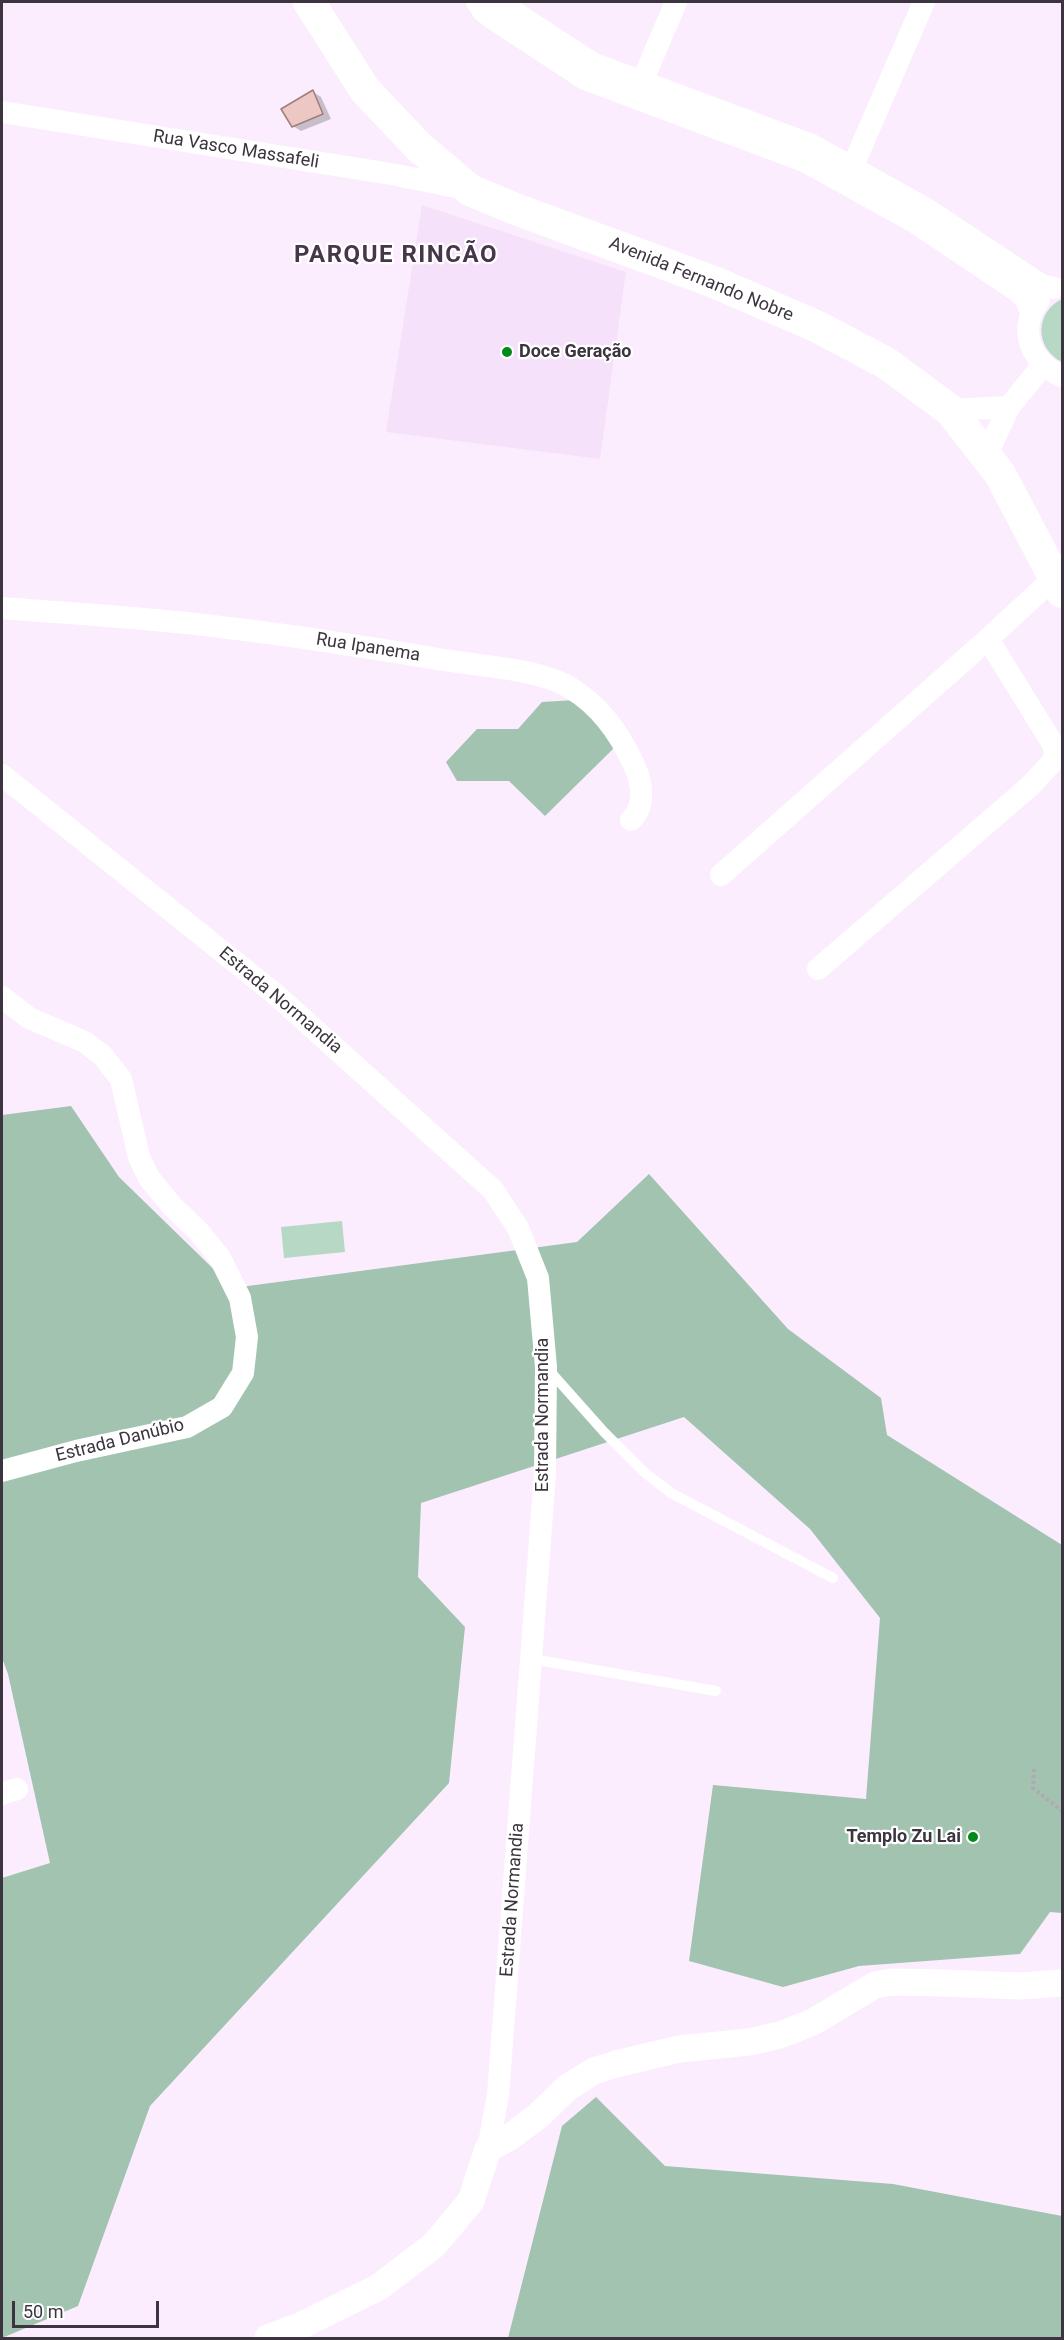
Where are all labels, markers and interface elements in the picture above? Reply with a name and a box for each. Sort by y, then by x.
street label: Rua Vasco Massafeli [151,126,321,174]
street label: Avenida Fernando Nobre [606,233,796,327]
district label: PARQUE RINCÃO [294,242,498,270]
place label: Doce Geração [519,341,632,363]
marker: Doce Geração [500,345,514,359]
street label: Rua Ipanema [314,629,422,667]
street label: Estrada Normandia [214,943,346,1059]
street label: Estrada Normandia [532,1338,554,1492]
street label: Estrada Danúbio [54,1415,186,1467]
street label: Estrada Normandia [497,1822,529,1978]
place label: Templo Zu Lai [846,1826,961,1848]
marker: Templo Zu Lai [966,1830,980,1844]
scale bar [15,2289,162,2327]
text: 50 m [23,2301,63,2322]

